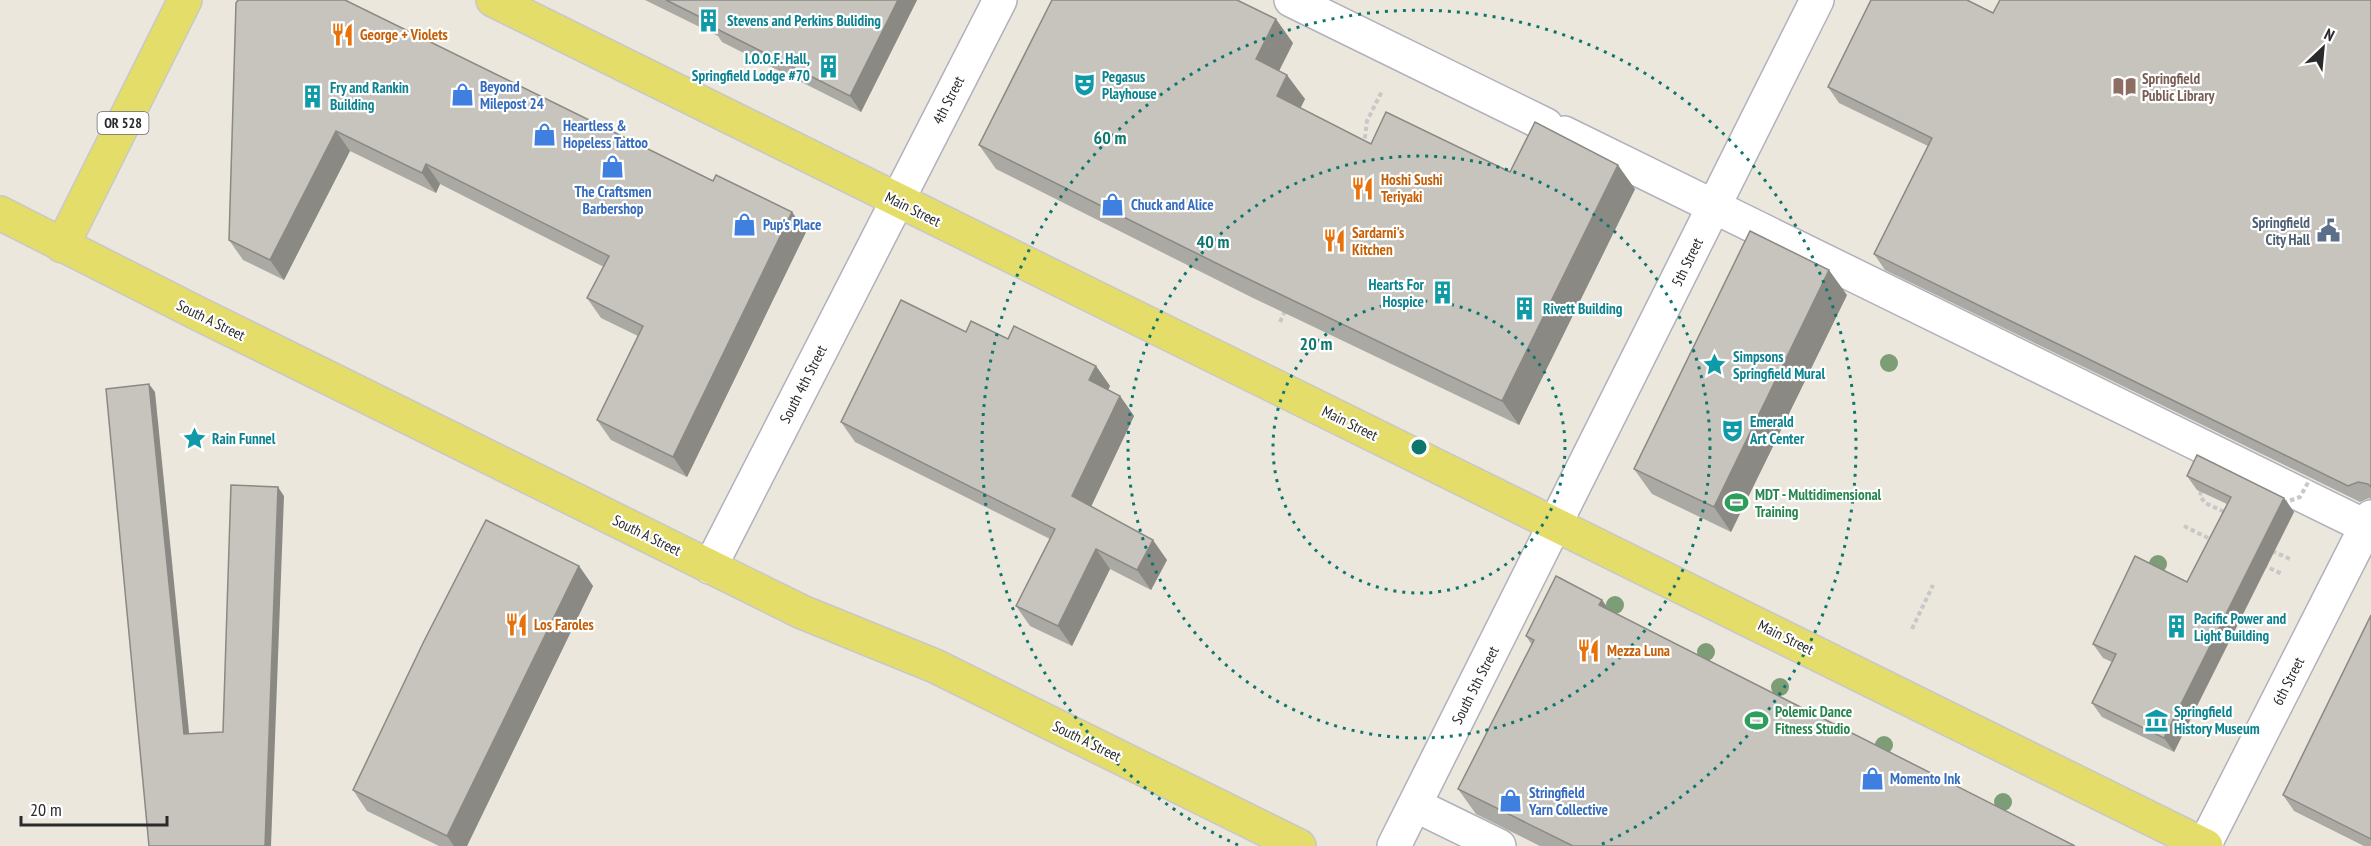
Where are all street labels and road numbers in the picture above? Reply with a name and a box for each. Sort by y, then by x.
street label: 4th Street [928,73,968,127]
road number: OR 528 [98,112,148,134]
street label: Main Street [882,187,944,231]
street label: 5th Street [1667,235,1707,289]
street label: South A Street [174,295,248,345]
street label: South 4th Street [775,342,831,426]
street label: Main Street [1319,401,1381,445]
street label: South A Street [610,510,684,560]
street label: Main Street [1755,615,1817,659]
street label: South 5th Street [1447,643,1503,727]
street label: 6th Street [2268,654,2308,708]
street label: South A Street [1050,716,1124,766]

